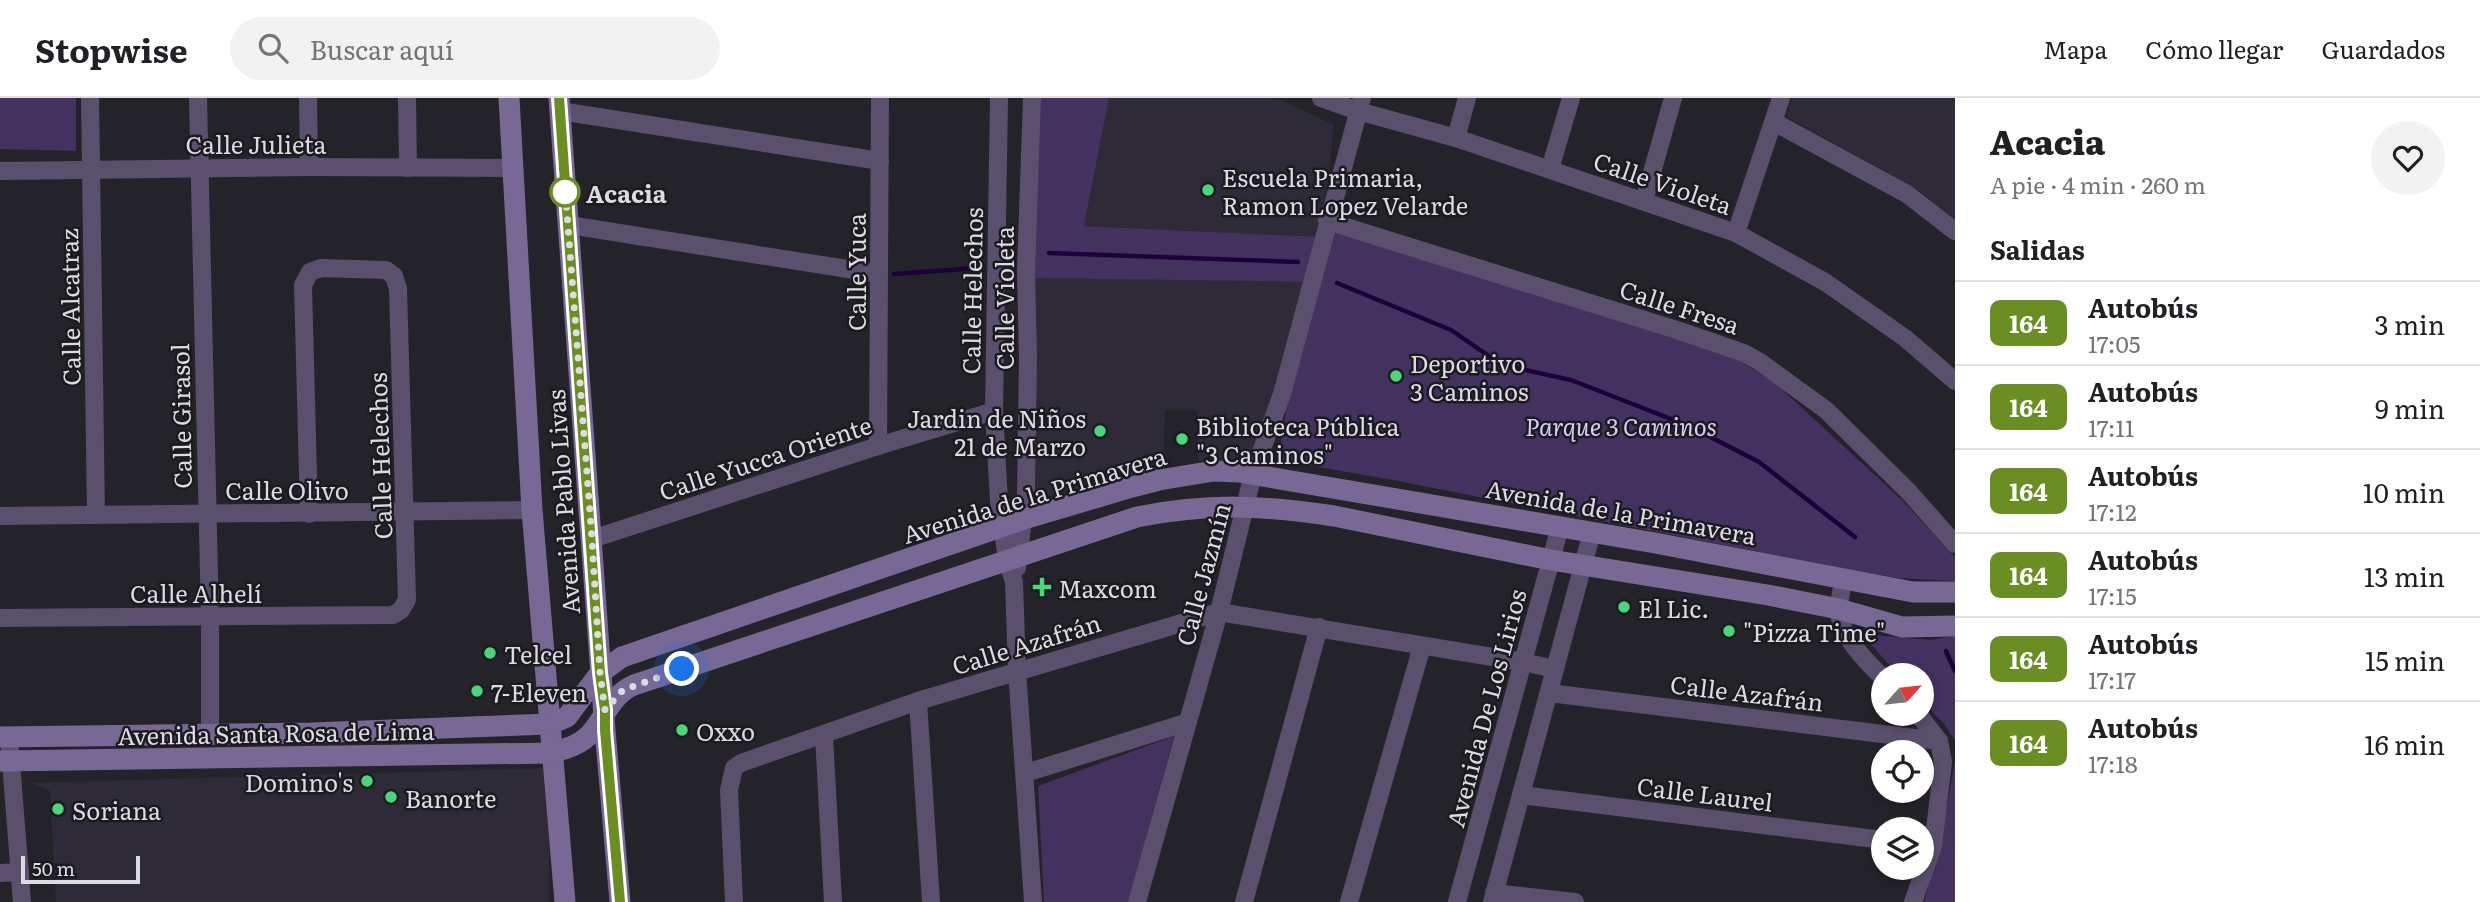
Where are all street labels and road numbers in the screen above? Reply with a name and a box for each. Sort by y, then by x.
street label: Calle Julieta [186,126,327,161]
street label: Calle Violeta [1589,142,1737,222]
street label: Calle Helechos [952,207,990,375]
street label: Calle Yuca [838,213,873,331]
street label: Calle Violeta [986,226,1021,370]
street label: Calle Alcatraz [50,228,88,386]
street label: Calle Fresa [1616,270,1744,342]
street label: Calle Girasol [161,343,199,489]
street label: Calle Helechos [359,372,399,540]
street label: Avenida Pablo Livas [537,388,587,616]
street label: Calle Yucca Oriente [654,406,876,508]
street label: Avenida de la Primavera [898,437,1170,551]
street label: Avenida de la Primavera [1483,470,1759,552]
street label: Calle Olivo [225,472,349,507]
street label: Calle Jazmín [1166,499,1238,649]
street label: Calle Alhelí [130,575,262,610]
street label: Avenida De Los Lirios [1436,585,1534,831]
street label: Calle Azafrán [947,604,1105,682]
street label: Calle Azafrán [1668,665,1826,719]
street label: Avenida Santa Rosa de Lima [117,712,435,752]
street label: Calle Laurel [1635,767,1775,819]

